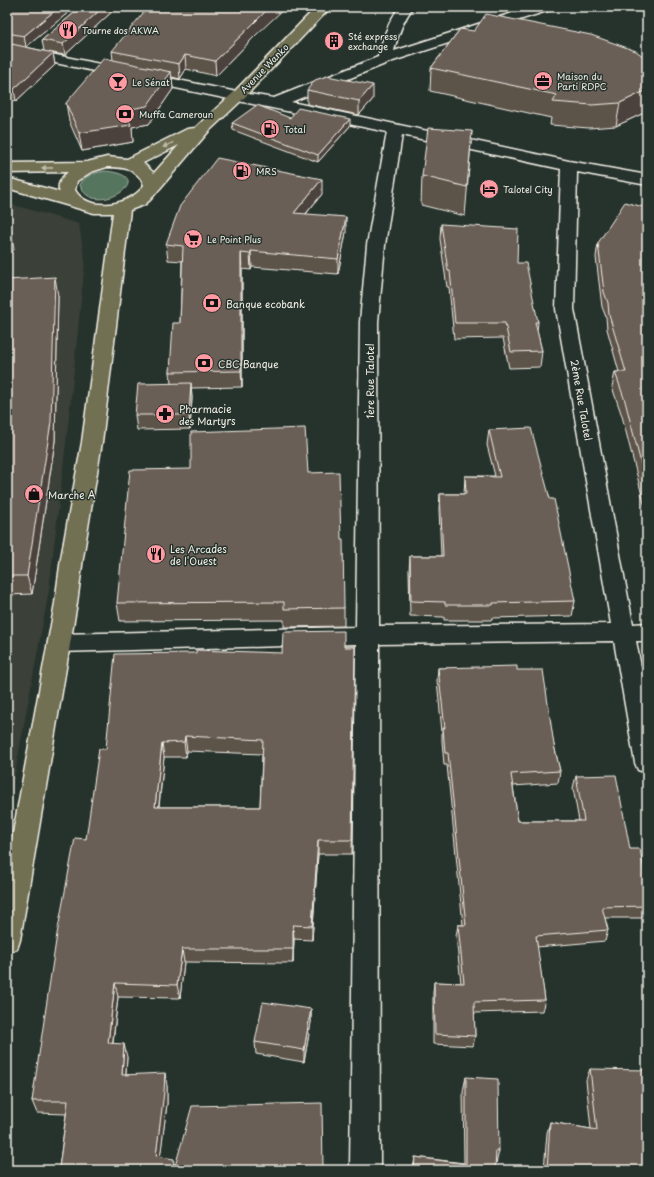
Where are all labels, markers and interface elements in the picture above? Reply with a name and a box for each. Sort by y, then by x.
restaurant icon: Tourne dos AKWA [57,19,79,41]
place label: Tourne dos AKWA [82,23,159,37]
place label: Sté express exchange [348,29,397,53]
building icon: Sté express exchange [323,30,345,52]
street label: Avenue Wanko [237,40,291,96]
place label: Maison du Parti RDPC [557,69,607,93]
office icon: Maison du Parti RDPC [532,70,554,92]
bar icon: Le Sénat [107,71,129,93]
place label: Le Sénat [132,75,170,89]
bank icon: Muffa Cameroun [114,103,136,125]
place label: Muffa Cameroun [139,107,213,121]
fuel station icon: Total [259,118,281,140]
place label: Total [284,122,306,136]
one-way arrow [163,142,174,148]
fuel station icon: MRS [231,160,253,182]
place label: MRS [256,164,277,178]
one-way arrow [40,165,53,171]
hotel icon: Talotel City [478,178,500,200]
place label: Talotel City [503,182,553,196]
supermarket icon: Le Point Plus [182,228,204,250]
place label: Le Point Plus [207,232,261,246]
bank icon: Banque ecobank [201,292,223,314]
place label: Banque ecobank [226,296,305,311]
street label: 1ère Rue Talotel [362,343,377,419]
bank icon: CBC Banque [193,352,215,374]
place label: CBC Banque [218,356,279,371]
street label: 2ème Rue Talotel [567,358,597,442]
place label: Pharmacie des Martyrs [179,401,236,428]
pharmacy icon: Pharmacie des Martyrs [154,403,176,425]
shop icon: Marche A [23,483,45,505]
place label: Marche A [48,487,96,502]
place label: Les Arcades de l'Ouest [170,541,227,568]
restaurant icon: Les Arcades de l'Ouest [145,543,167,565]

